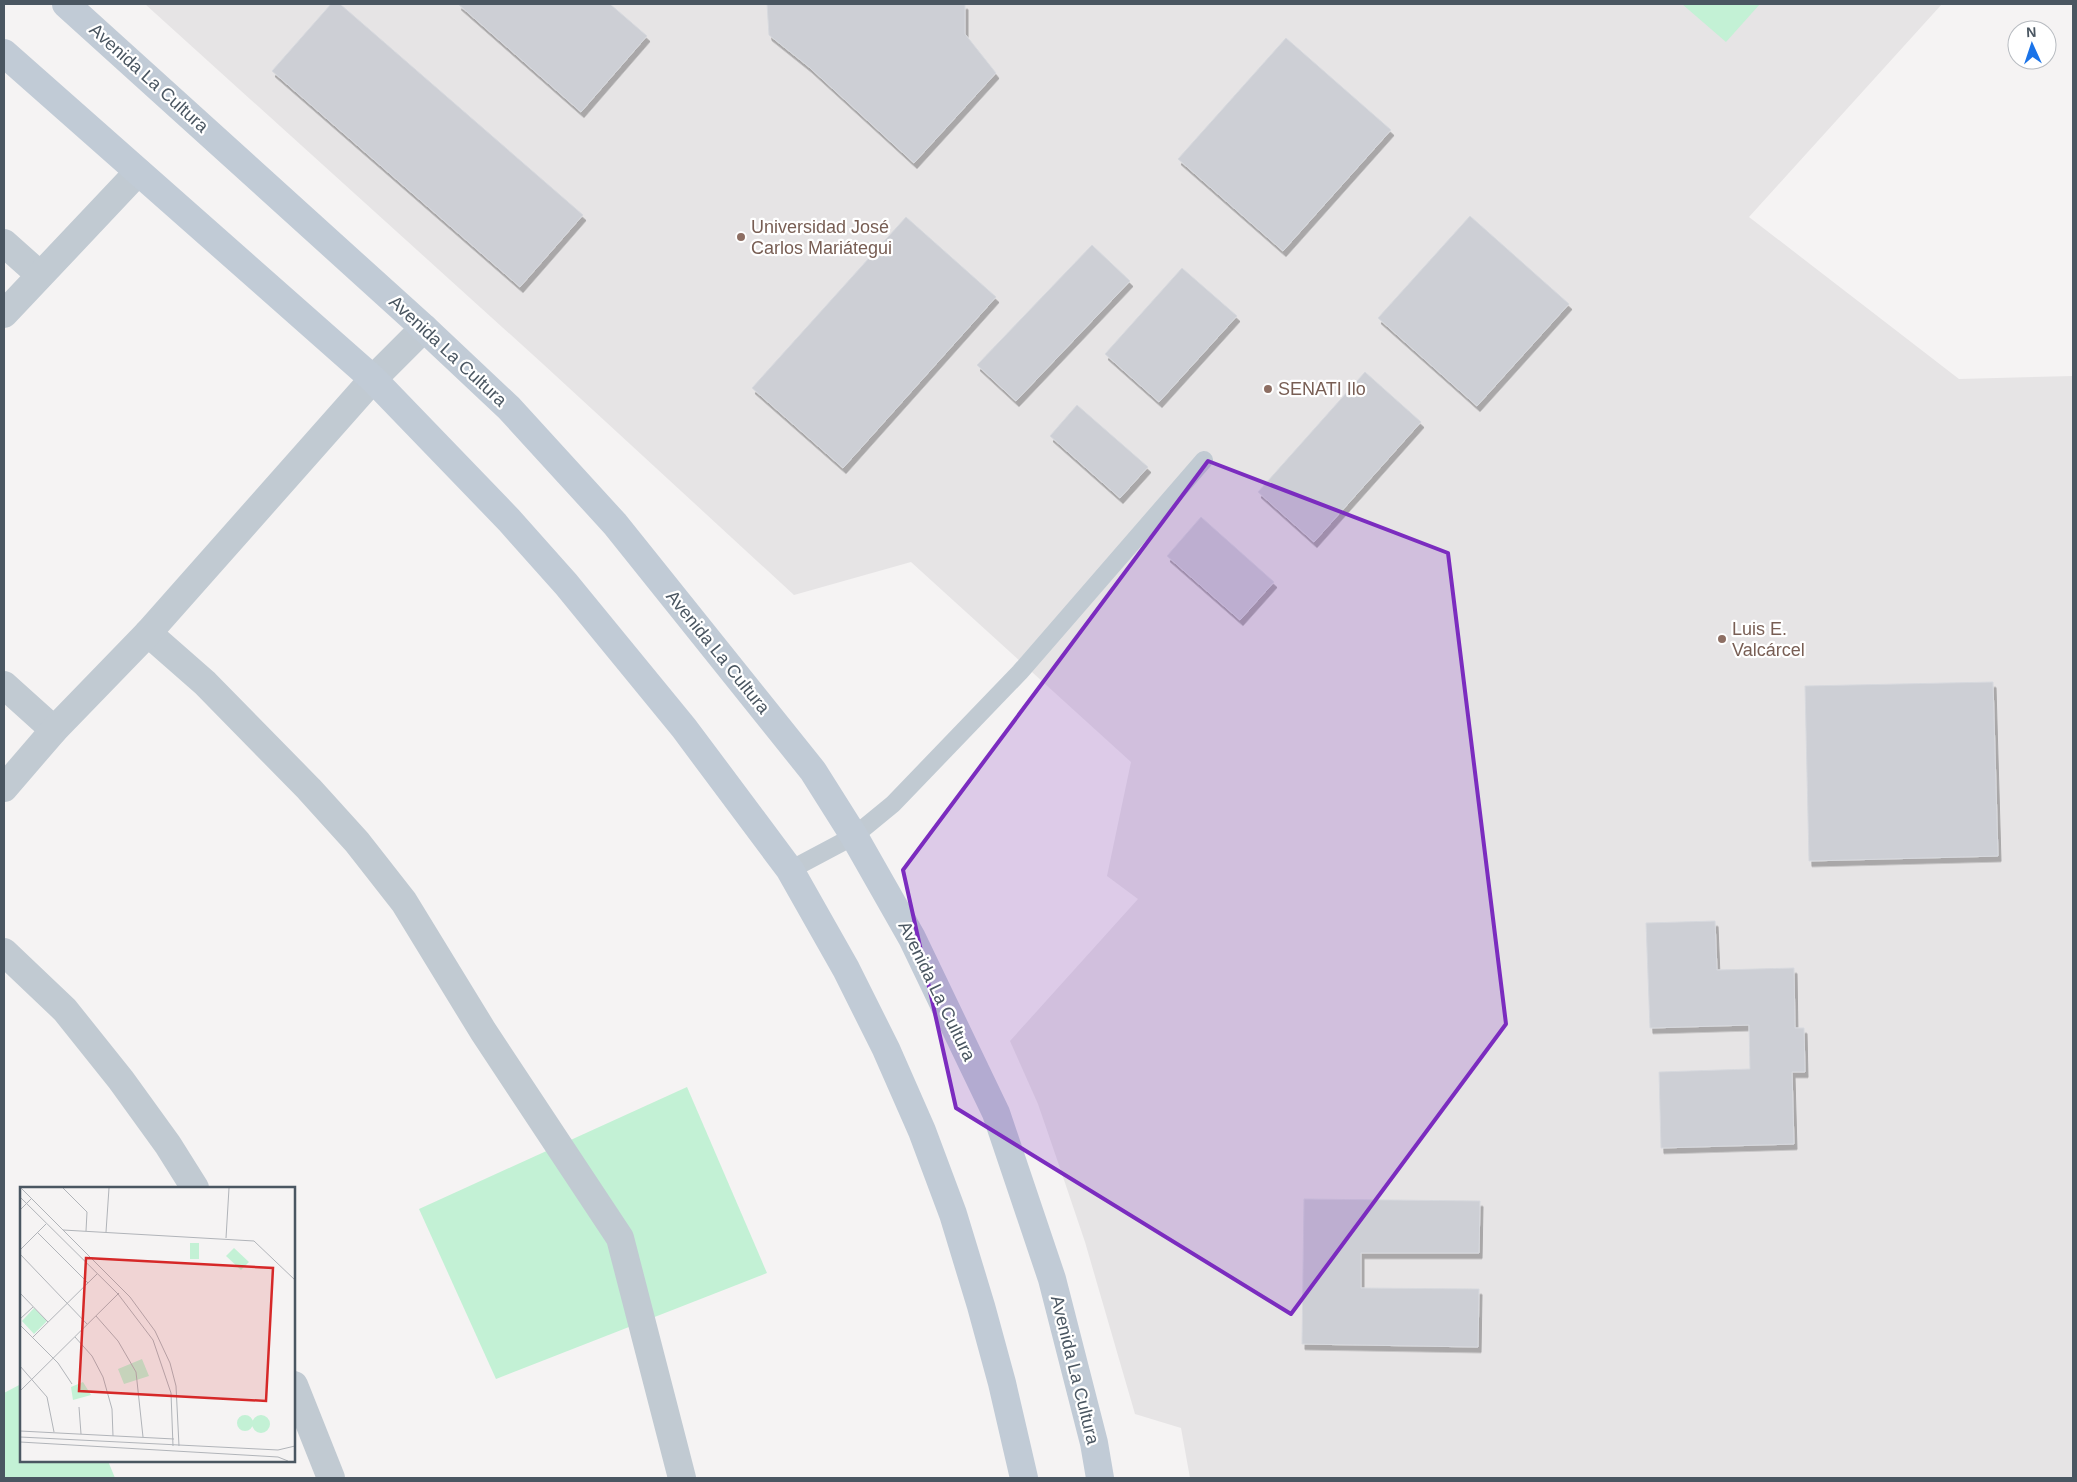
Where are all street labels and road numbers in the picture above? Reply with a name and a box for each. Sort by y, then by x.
street label: Avenida La Cultura [86,19,213,137]
street label: Avenida La Cultura [385,292,511,411]
street label: Avenida La Cultura [662,586,774,718]
street label: Avenida La Cultura [895,918,980,1065]
street label: Avenida La Cultura [1047,1293,1103,1447]

